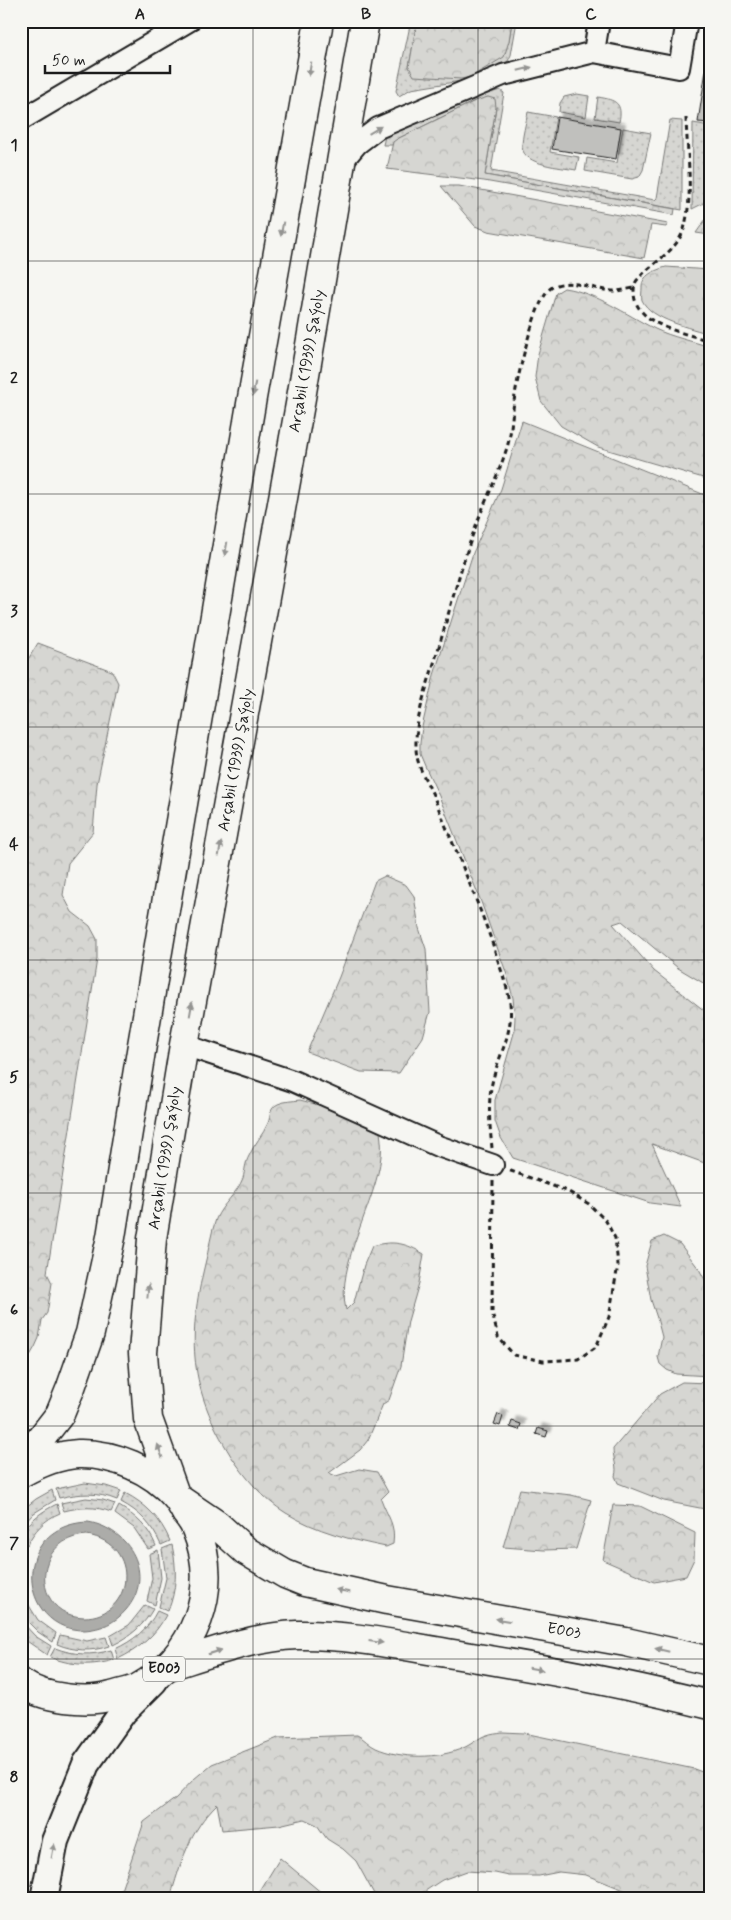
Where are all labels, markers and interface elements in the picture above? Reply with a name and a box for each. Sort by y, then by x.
text: A [135,4,145,25]
text: B [361,4,371,25]
text: C [585,4,597,25]
scale bar [45,42,170,74]
text: 50 m [52,51,86,71]
one-way arrow [306,62,314,78]
one-way arrow [517,65,532,73]
one-way arrow [368,126,381,135]
text: 1 [10,135,18,156]
one-way arrow [278,222,286,237]
street label: Arçabil (1939) şaýoly [284,288,330,434]
text: 2 [10,368,18,389]
one-way arrow [249,382,257,398]
one-way arrow [222,542,230,558]
text: 3 [10,601,18,622]
street label: Arçabil (1939) şaýoly [213,687,259,833]
text: 4 [9,834,19,855]
one-way arrow [216,841,224,857]
one-way arrow [187,1001,195,1017]
text: 5 [9,1067,19,1088]
street label: Arçabil (1939) şaýoly [143,1085,187,1231]
one-way arrow [144,1282,152,1298]
text: 6 [10,1300,18,1321]
one-way arrow [156,1443,163,1458]
text: 7 [9,1533,19,1554]
one-way arrow [335,1587,350,1595]
one-way arrow [494,1616,510,1624]
street label: E003 [545,1618,583,1644]
one-way arrow [368,1638,384,1646]
one-way arrow [655,1646,670,1654]
one-way arrow [208,1647,223,1655]
road number: E003 [143,1656,185,1682]
one-way arrow [528,1665,544,1673]
text: 8 [9,1767,19,1788]
one-way arrow [50,1842,58,1858]

